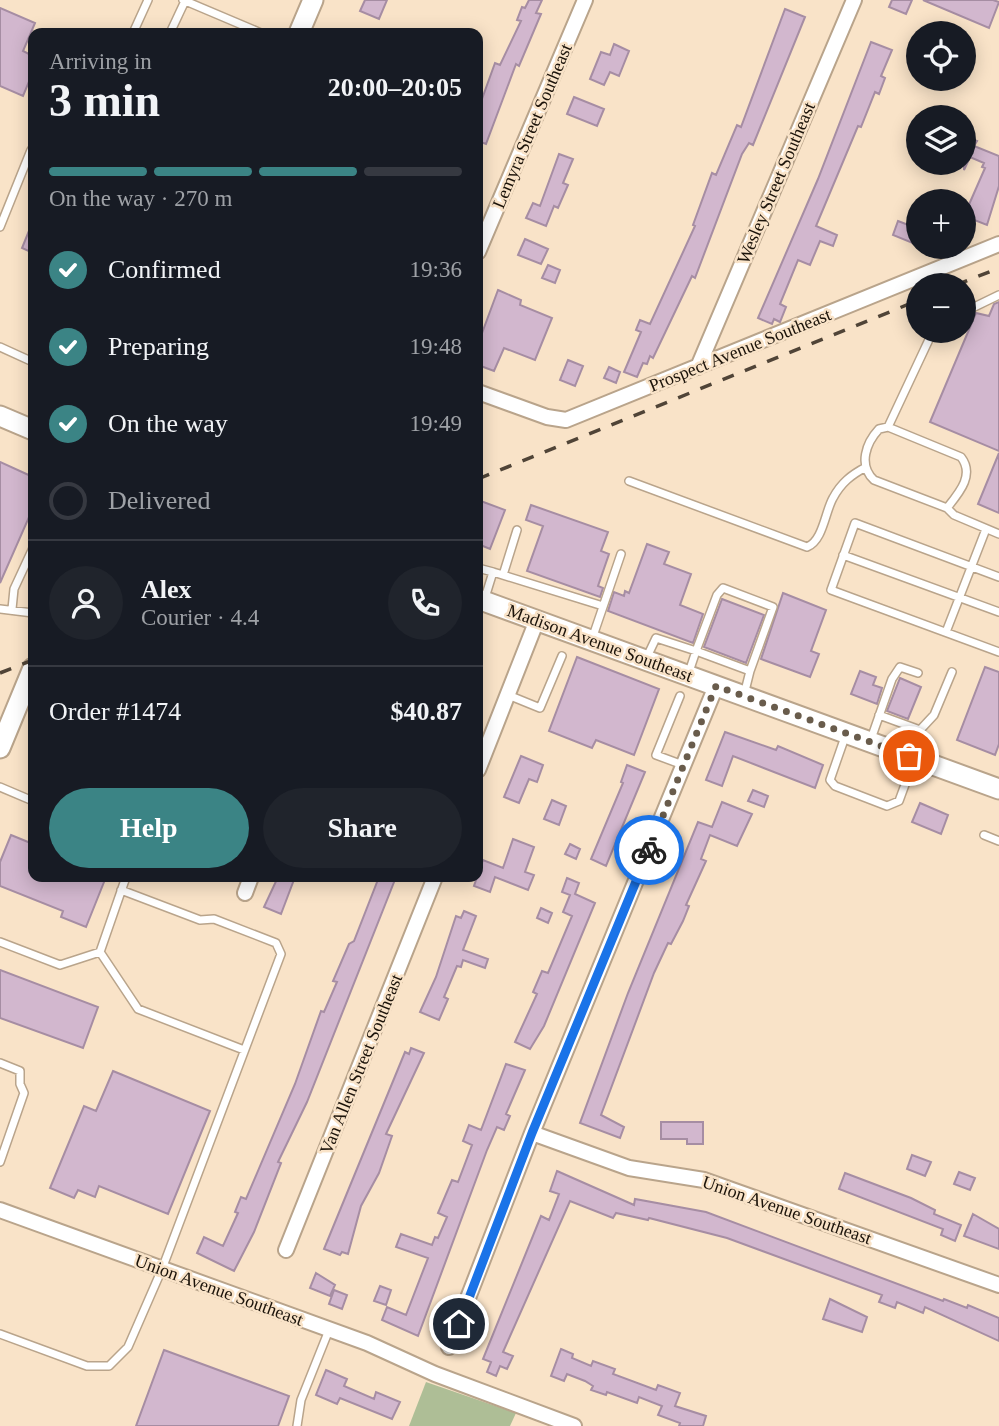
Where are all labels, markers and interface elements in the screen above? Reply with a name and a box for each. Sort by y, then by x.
map controls [906,21,976,343]
button: locate [906,21,976,91]
street label: Lemyra Street Southeast [488,41,576,211]
text: Arriving in [49,49,152,74]
text: 20:00–20:05 [328,73,462,102]
text: 3 min [49,75,160,126]
street label: Wesley Street Southeast [733,99,819,267]
button: layers [906,105,976,175]
text: On the way · 270 m [49,186,232,211]
button: + [906,189,976,259]
icon: check [49,251,87,289]
text: Confirmed [108,255,221,284]
text: 19:36 [410,257,462,282]
button: − [906,273,976,343]
street label: Prospect Avenue Southeast [646,304,834,396]
icon: check [49,328,87,366]
text: Preparing [108,332,209,361]
text: 19:48 [410,334,462,359]
icon: check [49,405,87,443]
text: On the way [108,409,228,438]
text: 19:49 [410,411,462,436]
text: Delivered [108,486,211,515]
button: person [49,566,123,640]
button: phone [388,566,462,640]
text: Alex [141,575,192,604]
street label: Madison Avenue Southeast [505,600,695,686]
text: Courier · 4.4 [141,605,259,630]
text: Order #1474 [49,697,181,726]
text: $40.87 [391,697,462,726]
pin [879,726,939,786]
icon: bag [890,737,928,775]
button: Help [49,788,249,868]
button: Share [263,788,462,868]
courier [614,815,684,885]
icon: bike [630,831,668,869]
street label: Van Allen Street Southeast [316,971,406,1157]
street label: Union Avenue Southeast [700,1172,874,1248]
street label: Union Avenue Southeast [132,1250,306,1330]
pin [429,1294,489,1354]
icon: home [440,1305,478,1343]

